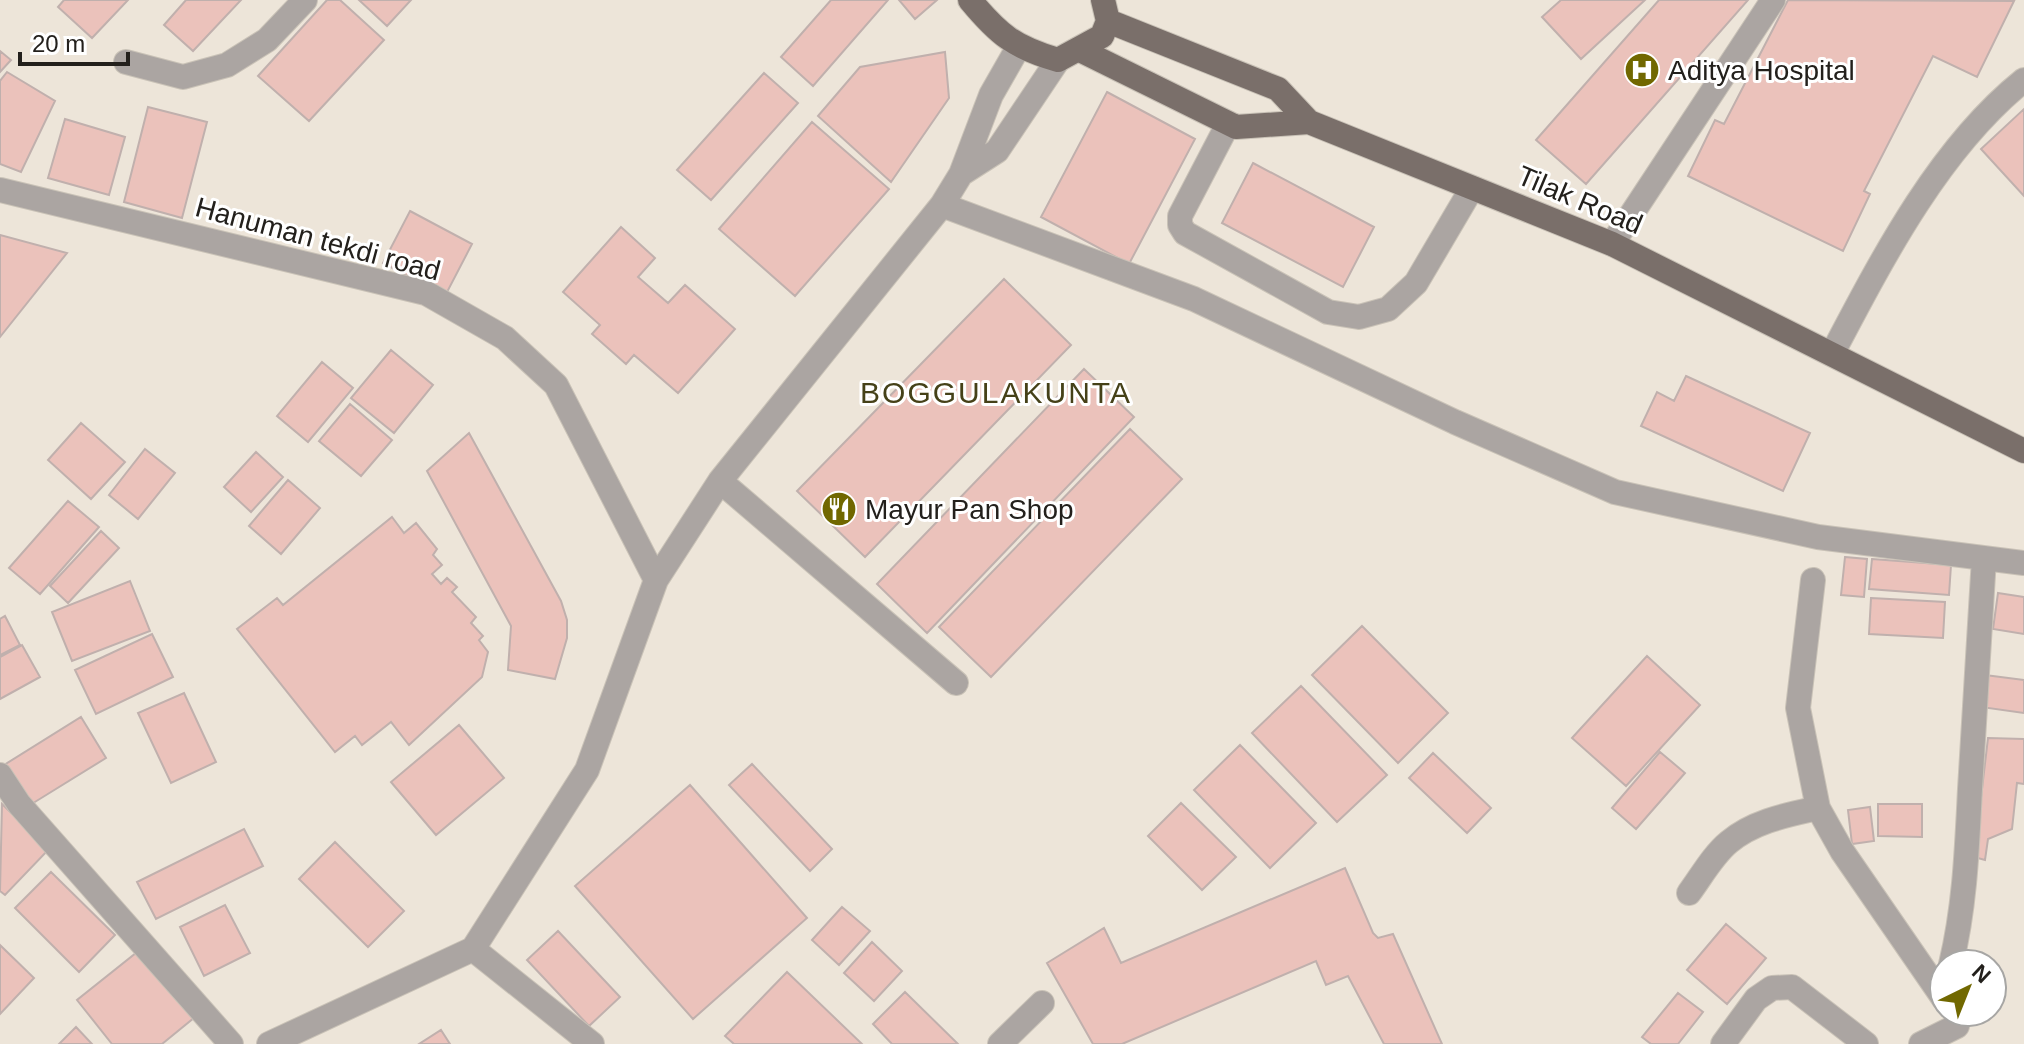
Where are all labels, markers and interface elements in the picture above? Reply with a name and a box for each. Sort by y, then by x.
scale bar [20,16,128,66]
text: 20 m [32,30,85,57]
hospital icon: Aditya Hospital [1623,51,1661,89]
place label: Aditya Hospital [1668,55,1855,86]
street label: Tilak Road [1513,160,1647,240]
street label: Hanuman tekdi road [192,191,444,287]
district label: BOGGULAKUNTA [860,376,1132,409]
restaurant icon: Mayur Pan Shop [820,490,858,528]
place label: Mayur Pan Shop [865,494,1074,525]
north arrow [1928,948,2008,1028]
text: N [1967,959,1996,988]

